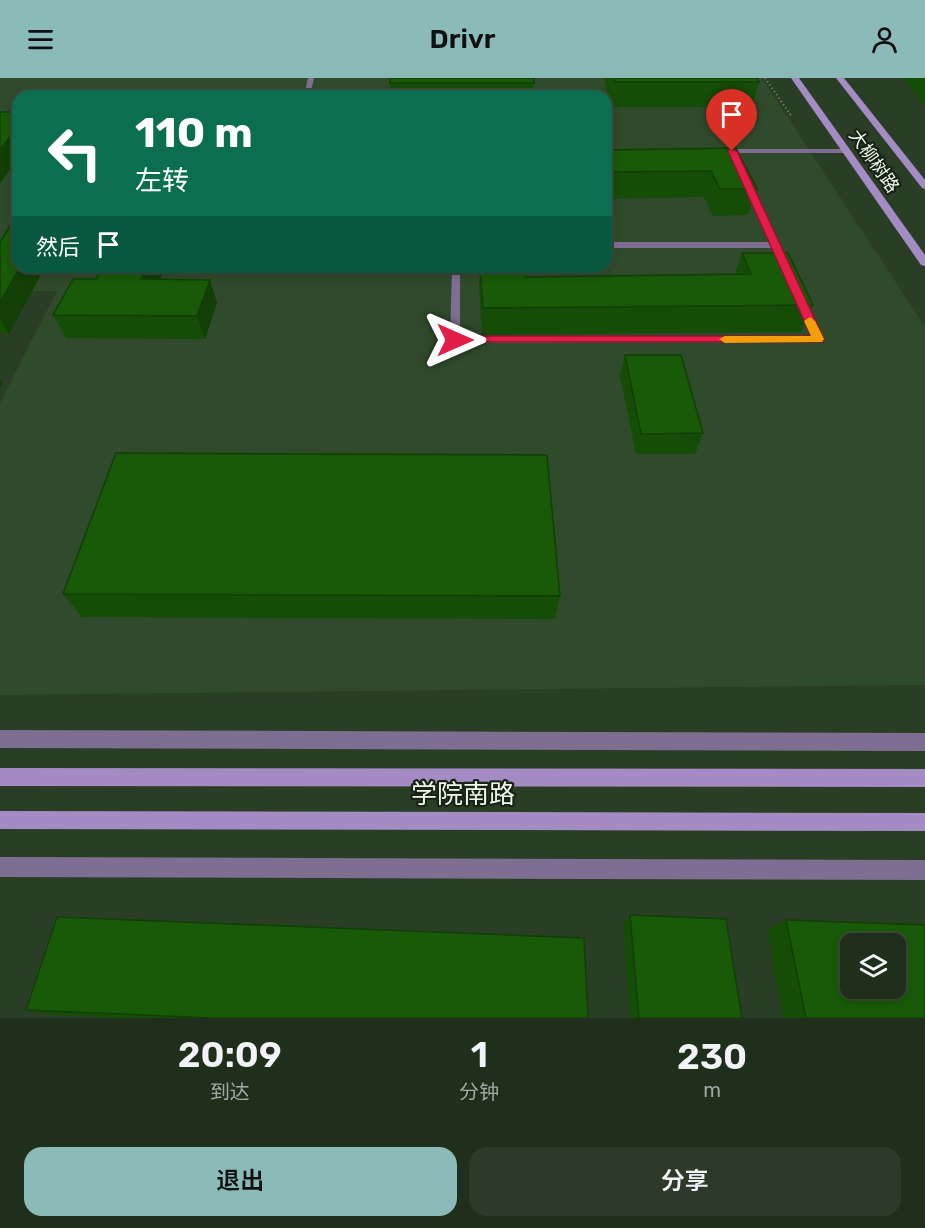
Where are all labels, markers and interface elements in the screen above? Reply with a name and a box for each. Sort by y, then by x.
icon: menu [24,23,57,56]
text: Drivr [430,23,495,55]
icon: person [868,23,901,56]
pin [706,89,757,151]
icon: arrive [715,98,748,131]
text: 110 m [135,108,253,158]
icon: left [36,114,114,192]
street label: 大柳树路 [844,125,904,197]
text: 左转 [135,165,189,197]
icon: arrive [92,228,125,261]
text: 然后 [36,234,80,261]
position arrow [423,308,487,372]
street label: 学院南路 [411,779,515,810]
map controls [840,933,906,999]
button: layers [840,933,906,999]
text: 20:09 [178,1033,282,1076]
text: 1 [471,1033,488,1076]
text: 230 [677,1035,747,1078]
text: m [703,1078,721,1102]
text: 到达 [210,1080,250,1104]
text: 分钟 [459,1080,499,1104]
button: 退出 [24,1147,457,1216]
button: 分享 [469,1147,901,1216]

